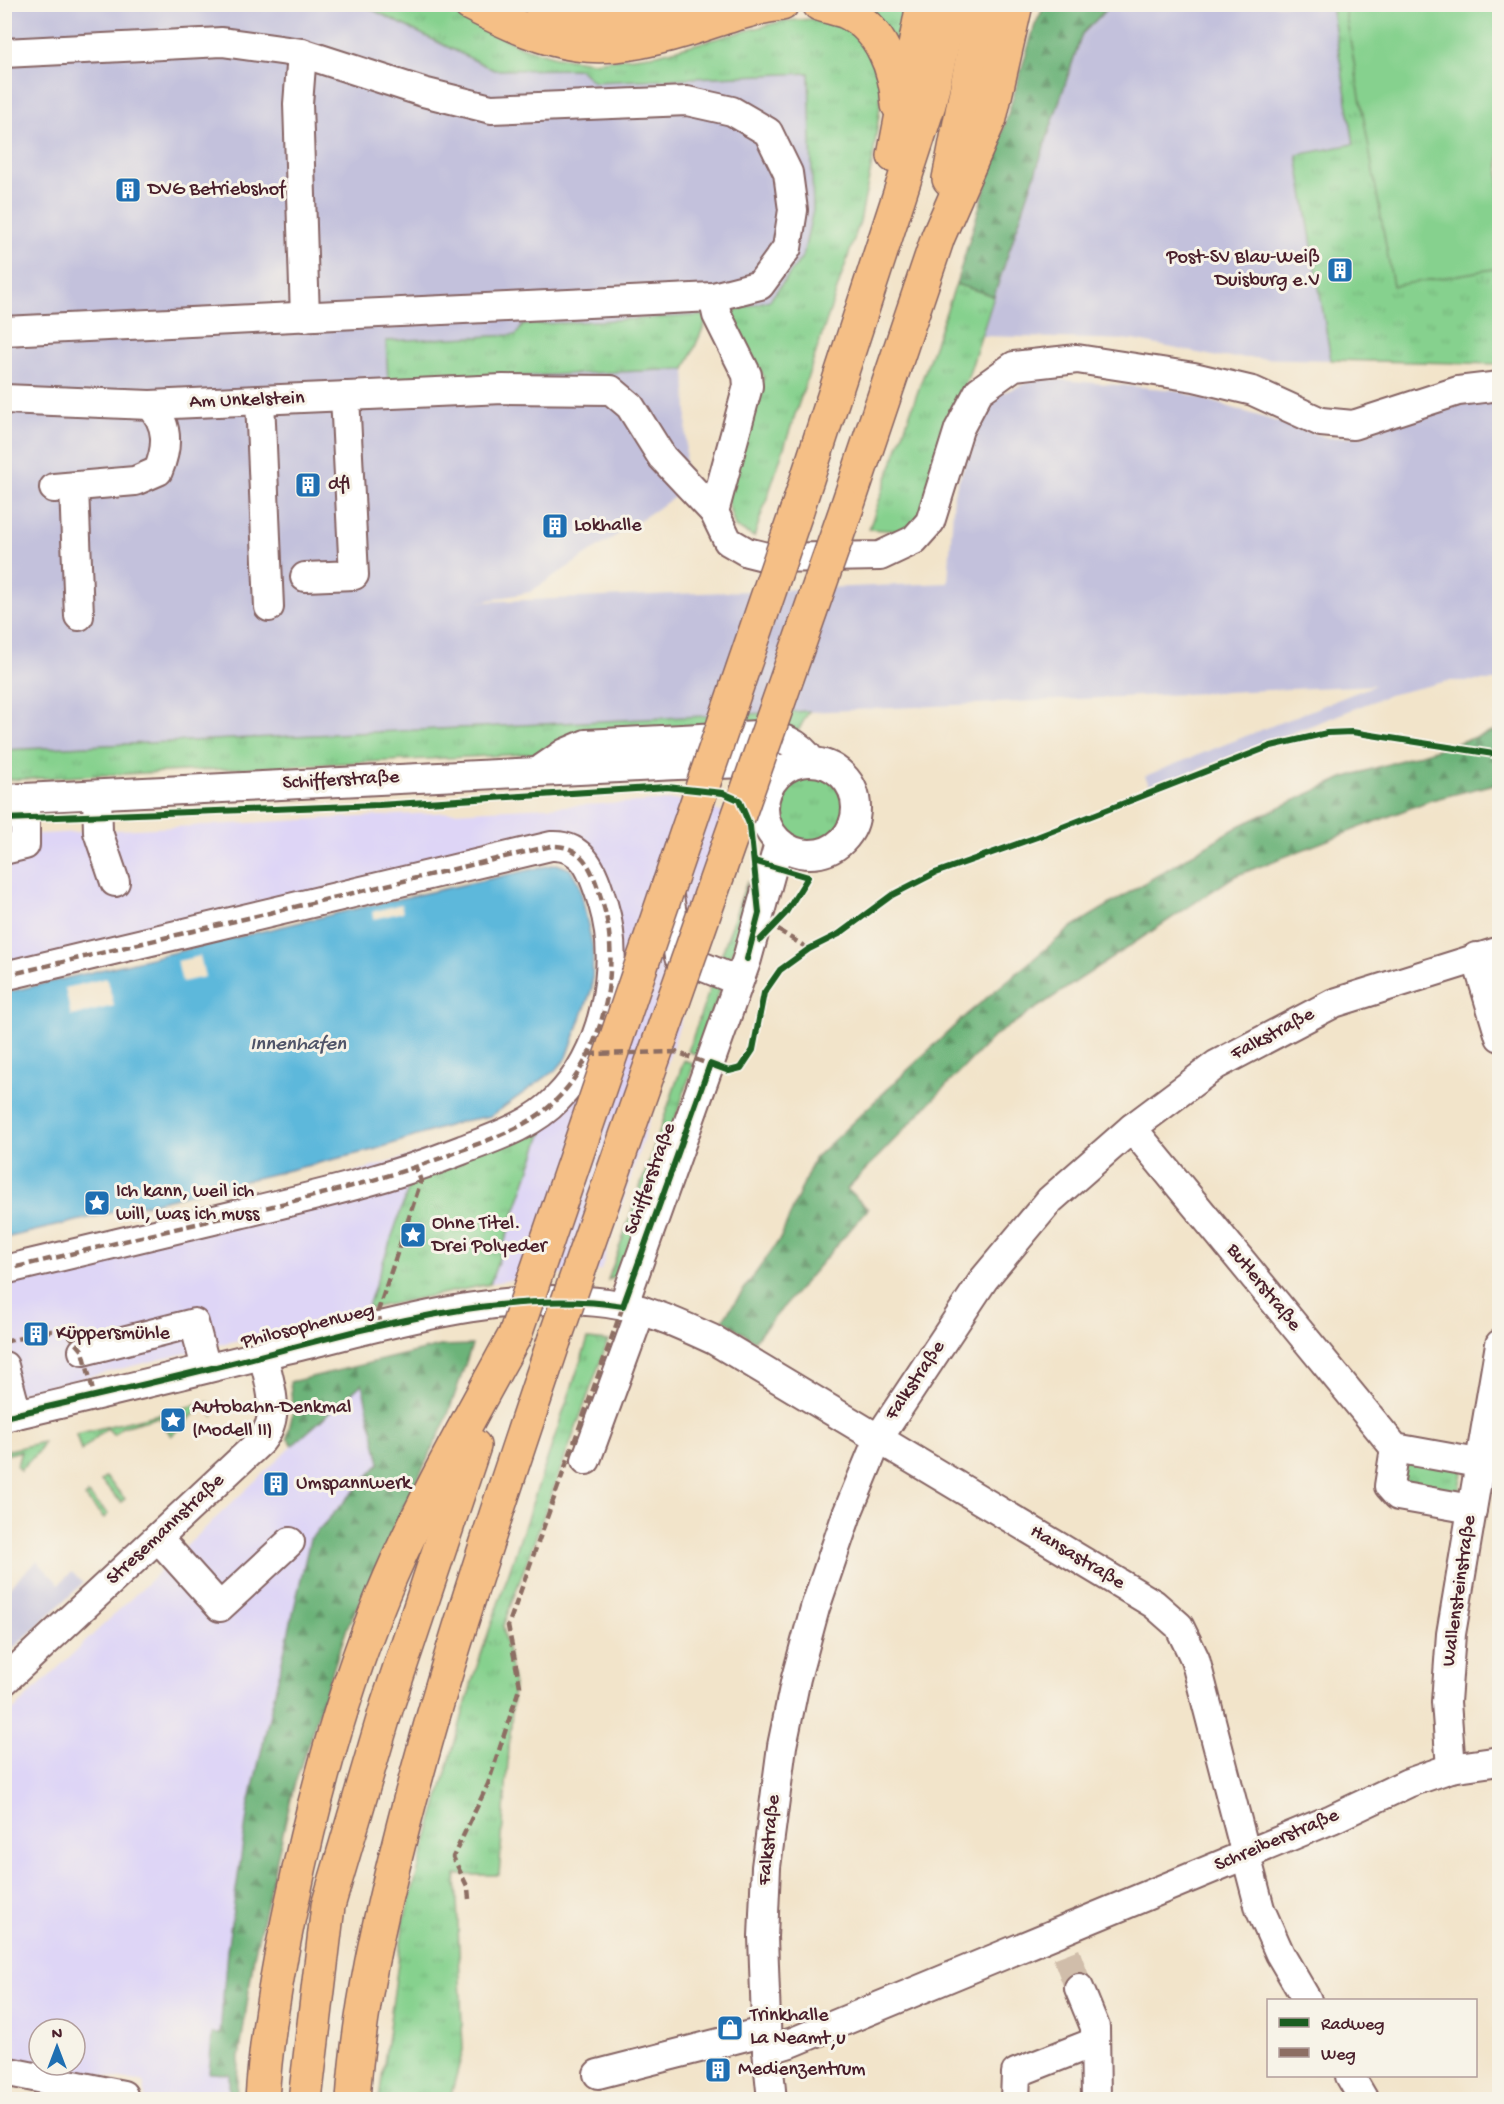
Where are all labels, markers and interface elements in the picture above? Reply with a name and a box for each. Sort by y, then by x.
building icon: DVG Betriebshof [113,175,143,205]
place label: DVG Betriebshof [146,179,287,202]
place label: Post-SV Blau-Weiß Duisburg e.V [1165,247,1320,293]
building icon: Post-SV Blau-Weiß Duisburg e.V [1325,255,1355,285]
street label: Am Unkelstein [189,387,305,415]
building icon: dfl [293,470,323,500]
place label: dfl [328,474,350,497]
building icon: Lokhalle [540,511,570,541]
place label: Lokhalle [574,515,642,538]
street label: Schifferstraße [282,766,401,796]
street label: Falkstraße [1227,1003,1319,1067]
water label: Innenhafen [250,1033,347,1058]
street label: Schifferstraße [620,1119,682,1238]
place label: Ich kann, weil ich will, was ich muss [116,1181,260,1227]
place icon: Ich kann, weil ich will, was ich muss [82,1188,112,1218]
place label: Ohne Titel. Drei Polyeder [430,1213,549,1259]
place icon: Ohne Titel. Drei Polyeder [398,1220,428,1250]
street label: Butlerstraße [1220,1239,1306,1337]
street label: Philosophenweg [238,1299,377,1355]
building icon: Küppersmühle [21,1319,51,1349]
place label: Küppersmühle [56,1323,171,1346]
street label: Falkstraße [881,1336,951,1426]
place label: Autobahn-Denkmal (Modell II) [192,1397,351,1443]
place icon: Autobahn-Denkmal (Modell II) [158,1405,188,1435]
street label: Stresemannstraße [102,1469,230,1591]
building icon: Umspannwerk [261,1469,291,1499]
place label: Umspannwerk [296,1473,413,1496]
street label: Wallensteinstraße [1438,1513,1482,1668]
street label: Hansastraße [1025,1521,1129,1596]
street label: Falkstraße [754,1793,786,1887]
street label: Schreiberstraße [1211,1804,1343,1878]
legend [1267,1999,1477,2077]
place label: Trinkhalle La Neamțu [749,2005,846,2051]
shop icon: Trinkhalle La Neamțu [715,2013,745,2043]
text: Radweg [1321,2015,1384,2036]
north arrow [27,2017,87,2077]
text: N [52,2026,63,2045]
text: Weg [1321,2045,1356,2066]
building icon: Medienzentrum [703,2055,733,2085]
place label: Medienzentrum [738,2059,866,2082]

